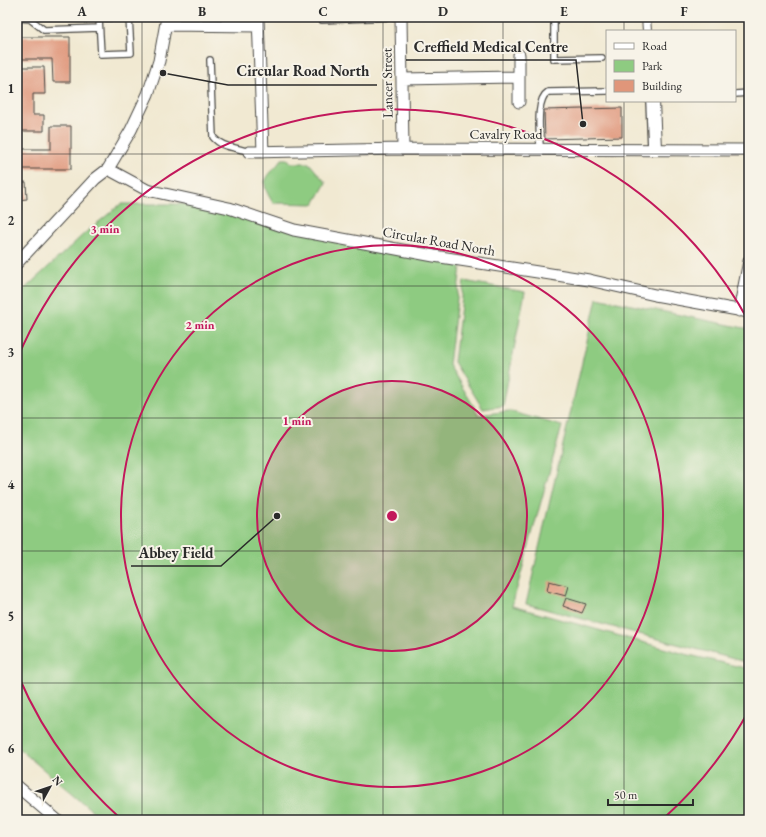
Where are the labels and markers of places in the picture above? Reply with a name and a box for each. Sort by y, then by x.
callout: Creffield Medical Centre [406,33,576,60]
callout: Circular Road North [228,58,377,85]
centre of rings [385,509,399,523]
callout: Abbey Field [131,539,221,566]

